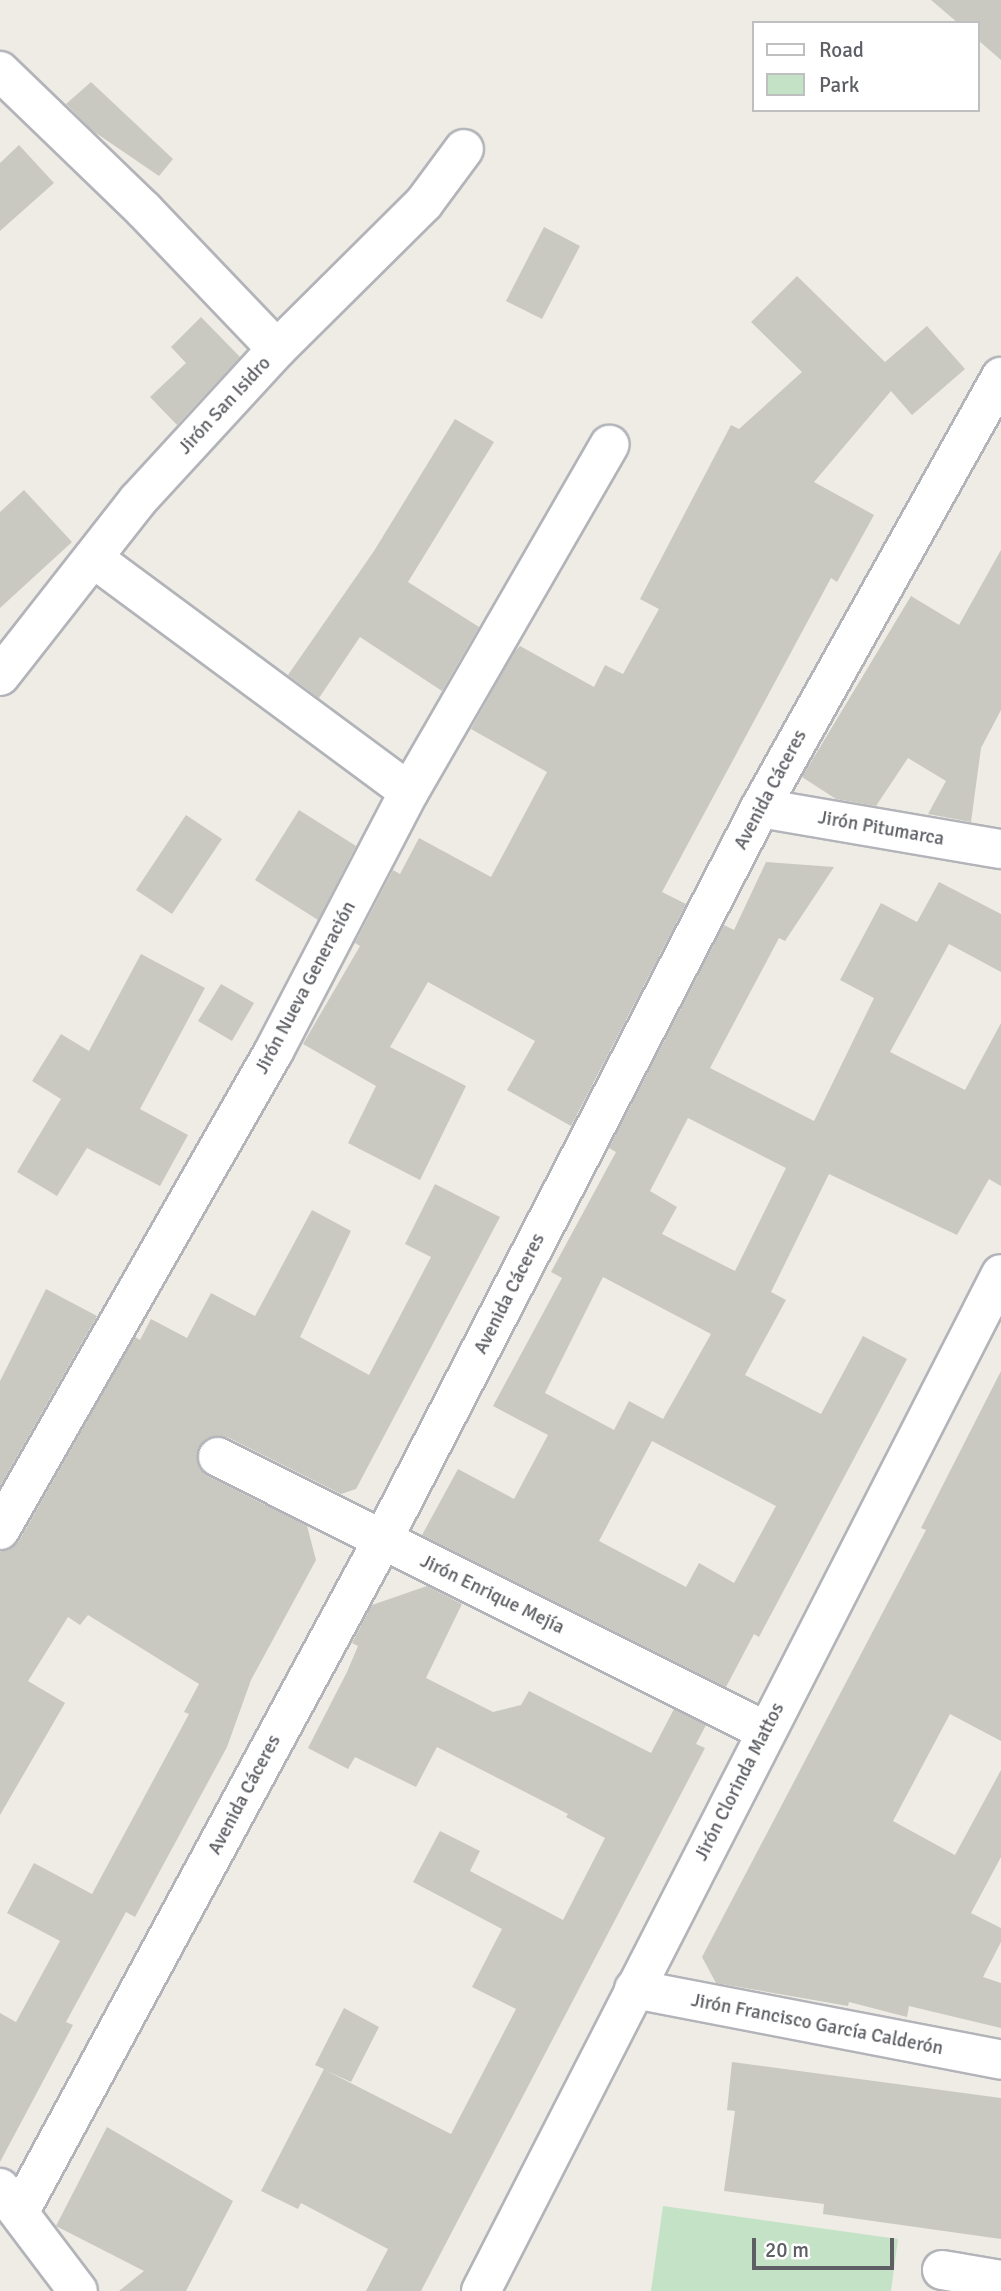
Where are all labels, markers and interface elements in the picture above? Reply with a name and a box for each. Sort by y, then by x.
legend [752,21,980,112]
text: Road [819,37,864,63]
text: Park [819,72,859,98]
street label: Jirón San Isidro [174,352,276,460]
street label: Avenida Cáceres [730,726,812,854]
street label: Jirón Pitumarca [816,807,946,851]
street label: Jirón Nueva Generación [251,898,361,1078]
street label: Avenida Cáceres [470,1230,550,1358]
street label: Jirón Enrique Mejía [416,1550,568,1640]
street label: Jirón Clorinda Mattos [690,1699,790,1865]
street label: Avenida Cáceres [204,1731,286,1859]
street label: Jirón Francisco García Calderón [689,1989,945,2061]
scale bar [756,2224,898,2268]
text: 20 m [765,2237,809,2263]

